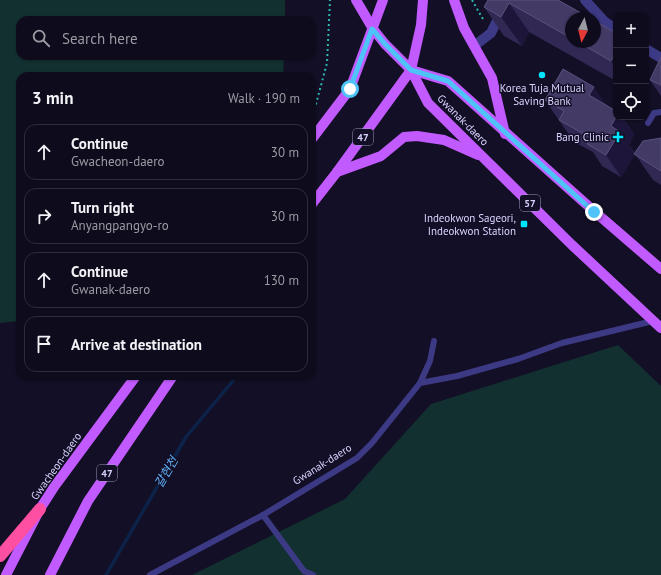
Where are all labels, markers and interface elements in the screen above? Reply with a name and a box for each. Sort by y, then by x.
north arrow [565,12,601,48]
map controls [613,12,649,120]
button: + [613,12,649,48]
search box [16,16,316,60]
icon: search [30,27,52,49]
text: Search here [62,29,138,48]
button: − [613,48,649,84]
marker: Korea Tuja Mutual Saving Bank [537,70,547,80]
route start [341,80,359,98]
place label: Korea Tuja Mutual Saving Bank [500,81,585,108]
button: locate [613,84,649,120]
text: 3 min [32,87,73,109]
text: Walk · 190 m [228,90,300,107]
street label: Gwanak-daero [434,91,492,149]
road number: 47 [353,129,373,145]
place label: Bang Clinic [556,130,609,144]
marker: Bang Clinic [612,131,624,143]
text: Continue [71,134,128,153]
icon: ahead [33,141,55,163]
text: 30 m [271,144,299,161]
text: Gwacheon-daero [71,153,165,170]
road number: 57 [520,195,540,211]
text: Turn right [71,198,134,217]
route end [585,203,603,221]
icon: right [33,205,55,227]
text: 30 m [271,208,299,225]
place label: Indeokwon Sageori, Indeokwon Station [424,211,516,238]
text: Anyangpangyo-ro [71,217,169,234]
marker: Indeokwon Sageori, Indeokwon Station [519,219,529,229]
text: Continue [71,262,128,281]
icon: ahead [33,269,55,291]
text: 130 m [264,272,299,289]
text: Gwanak-daero [71,281,150,298]
icon: arrive [33,333,55,355]
text: Arrive at destination [71,335,202,354]
street label: Gwacheon-daero [28,429,84,502]
street label: Gwanak-daero [290,440,354,488]
water label: 갈현천 [151,452,182,490]
road number: 47 [97,465,117,481]

